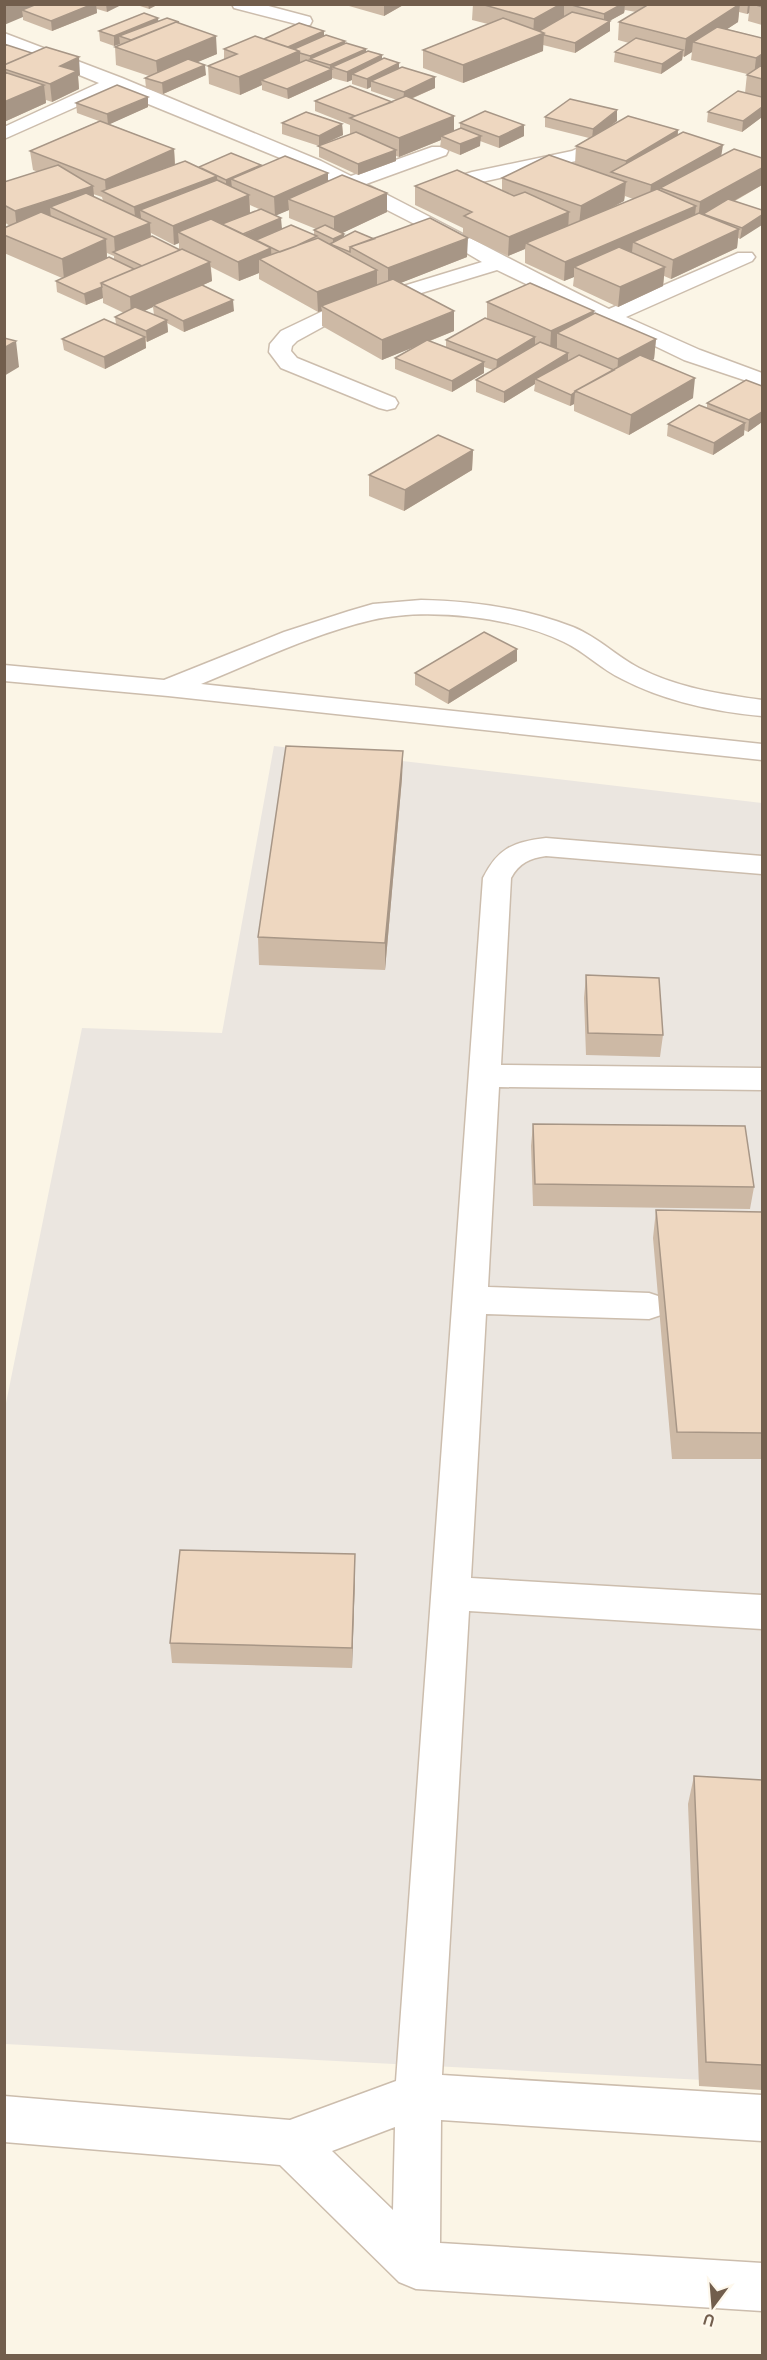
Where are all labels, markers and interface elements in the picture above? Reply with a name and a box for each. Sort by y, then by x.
north arrow [683,2276,743,2336]
text: U [701,2308,717,2332]

